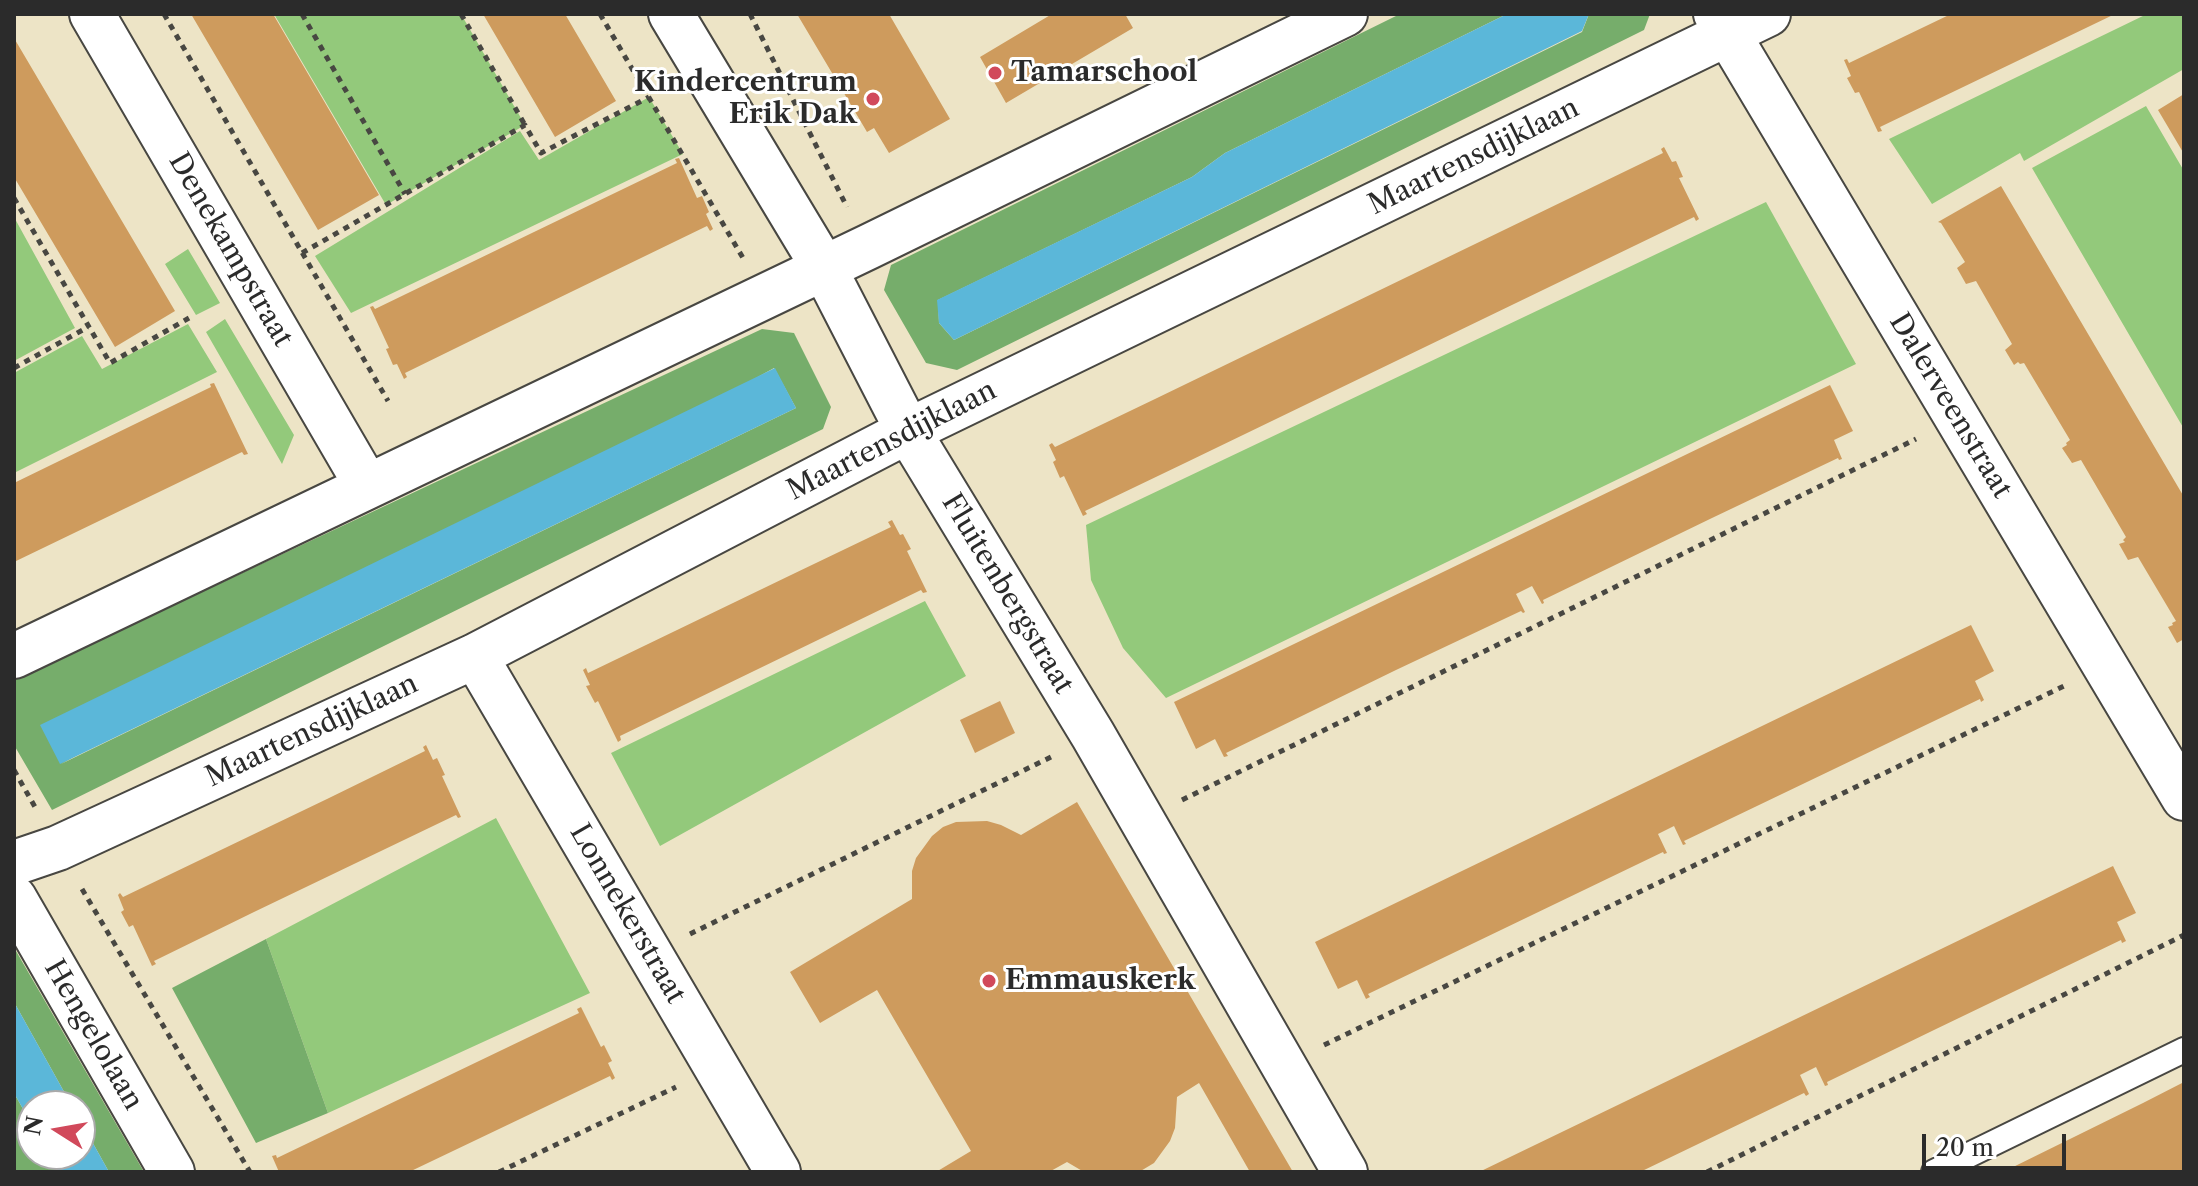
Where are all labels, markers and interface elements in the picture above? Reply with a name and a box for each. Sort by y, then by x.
place label: Tamarschool [1011,56,1197,90]
marker: Tamarschool [986,64,1004,82]
place label: Kindercentrum Erik Dak [634,66,857,132]
marker: Kindercentrum Erik Dak [864,90,882,108]
street label: Maartensdijklaan [1363,92,1585,222]
street label: Denekampstraat [161,147,299,353]
street label: Dalerveenstraat [1882,308,2018,504]
street label: Maartensdijklaan [782,374,1002,508]
street label: Fluitenbergstraat [934,488,1080,700]
street label: Maartensdijklaan [201,667,423,795]
street label: Lonnekerstraat [562,818,692,1010]
street label: Hengelolaan [37,954,149,1116]
place label: Emmauskerk [1005,964,1195,998]
marker: Emmauskerk [980,972,998,990]
north arrow [16,1090,96,1170]
text: N [19,1114,49,1138]
scale bar [1926,1118,2070,1168]
text: 20 m [1936,1133,1994,1162]

